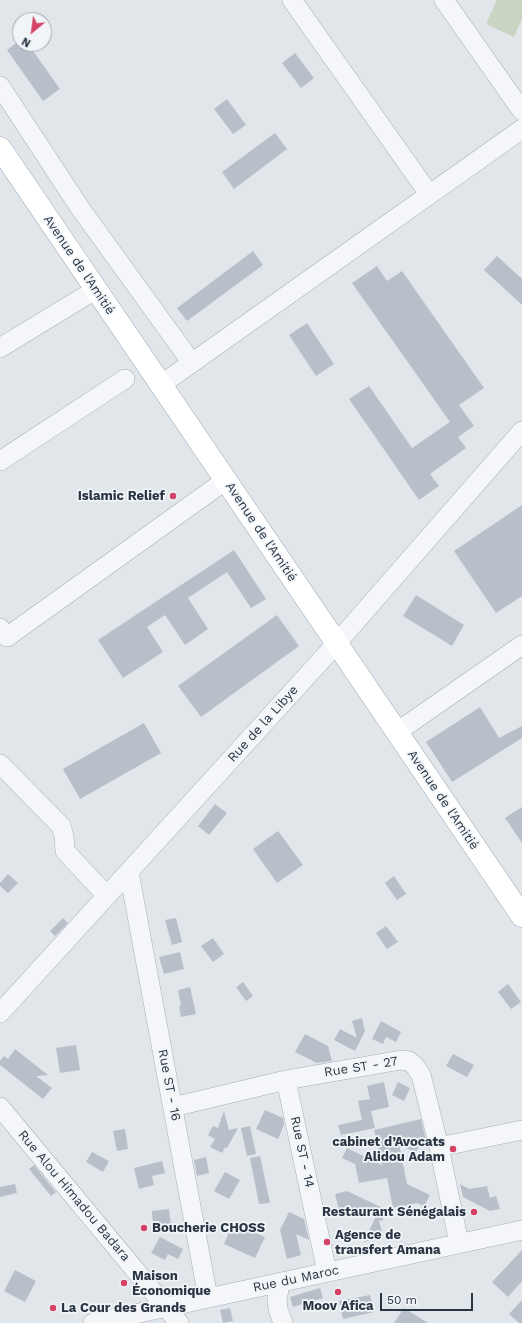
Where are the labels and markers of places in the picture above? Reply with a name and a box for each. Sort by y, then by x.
place label: Islamic Relief [78,488,165,504]
marker: Islamic Relief [168,491,178,501]
place label: cabinet d’Avocats Alidou Adam [332,1134,445,1165]
marker: cabinet d’Avocats Alidou Adam [448,1144,458,1154]
place label: Restaurant Sénégalais [322,1204,466,1220]
marker: Restaurant Sénégalais [469,1207,479,1217]
place label: Boucherie CHOSS [152,1220,265,1236]
marker: Boucherie CHOSS [139,1223,149,1233]
place label: Agence de transfert Amana [335,1227,441,1258]
marker: Agence de transfert Amana [322,1237,332,1247]
place label: Maison Économique [132,1268,211,1299]
marker: Maison Économique [119,1278,129,1288]
marker: Moov Afica [333,1287,343,1297]
place label: Moov Afica [302,1298,374,1314]
place label: La Cour des Grands [61,1300,186,1316]
marker: La Cour des Grands [48,1303,58,1313]

